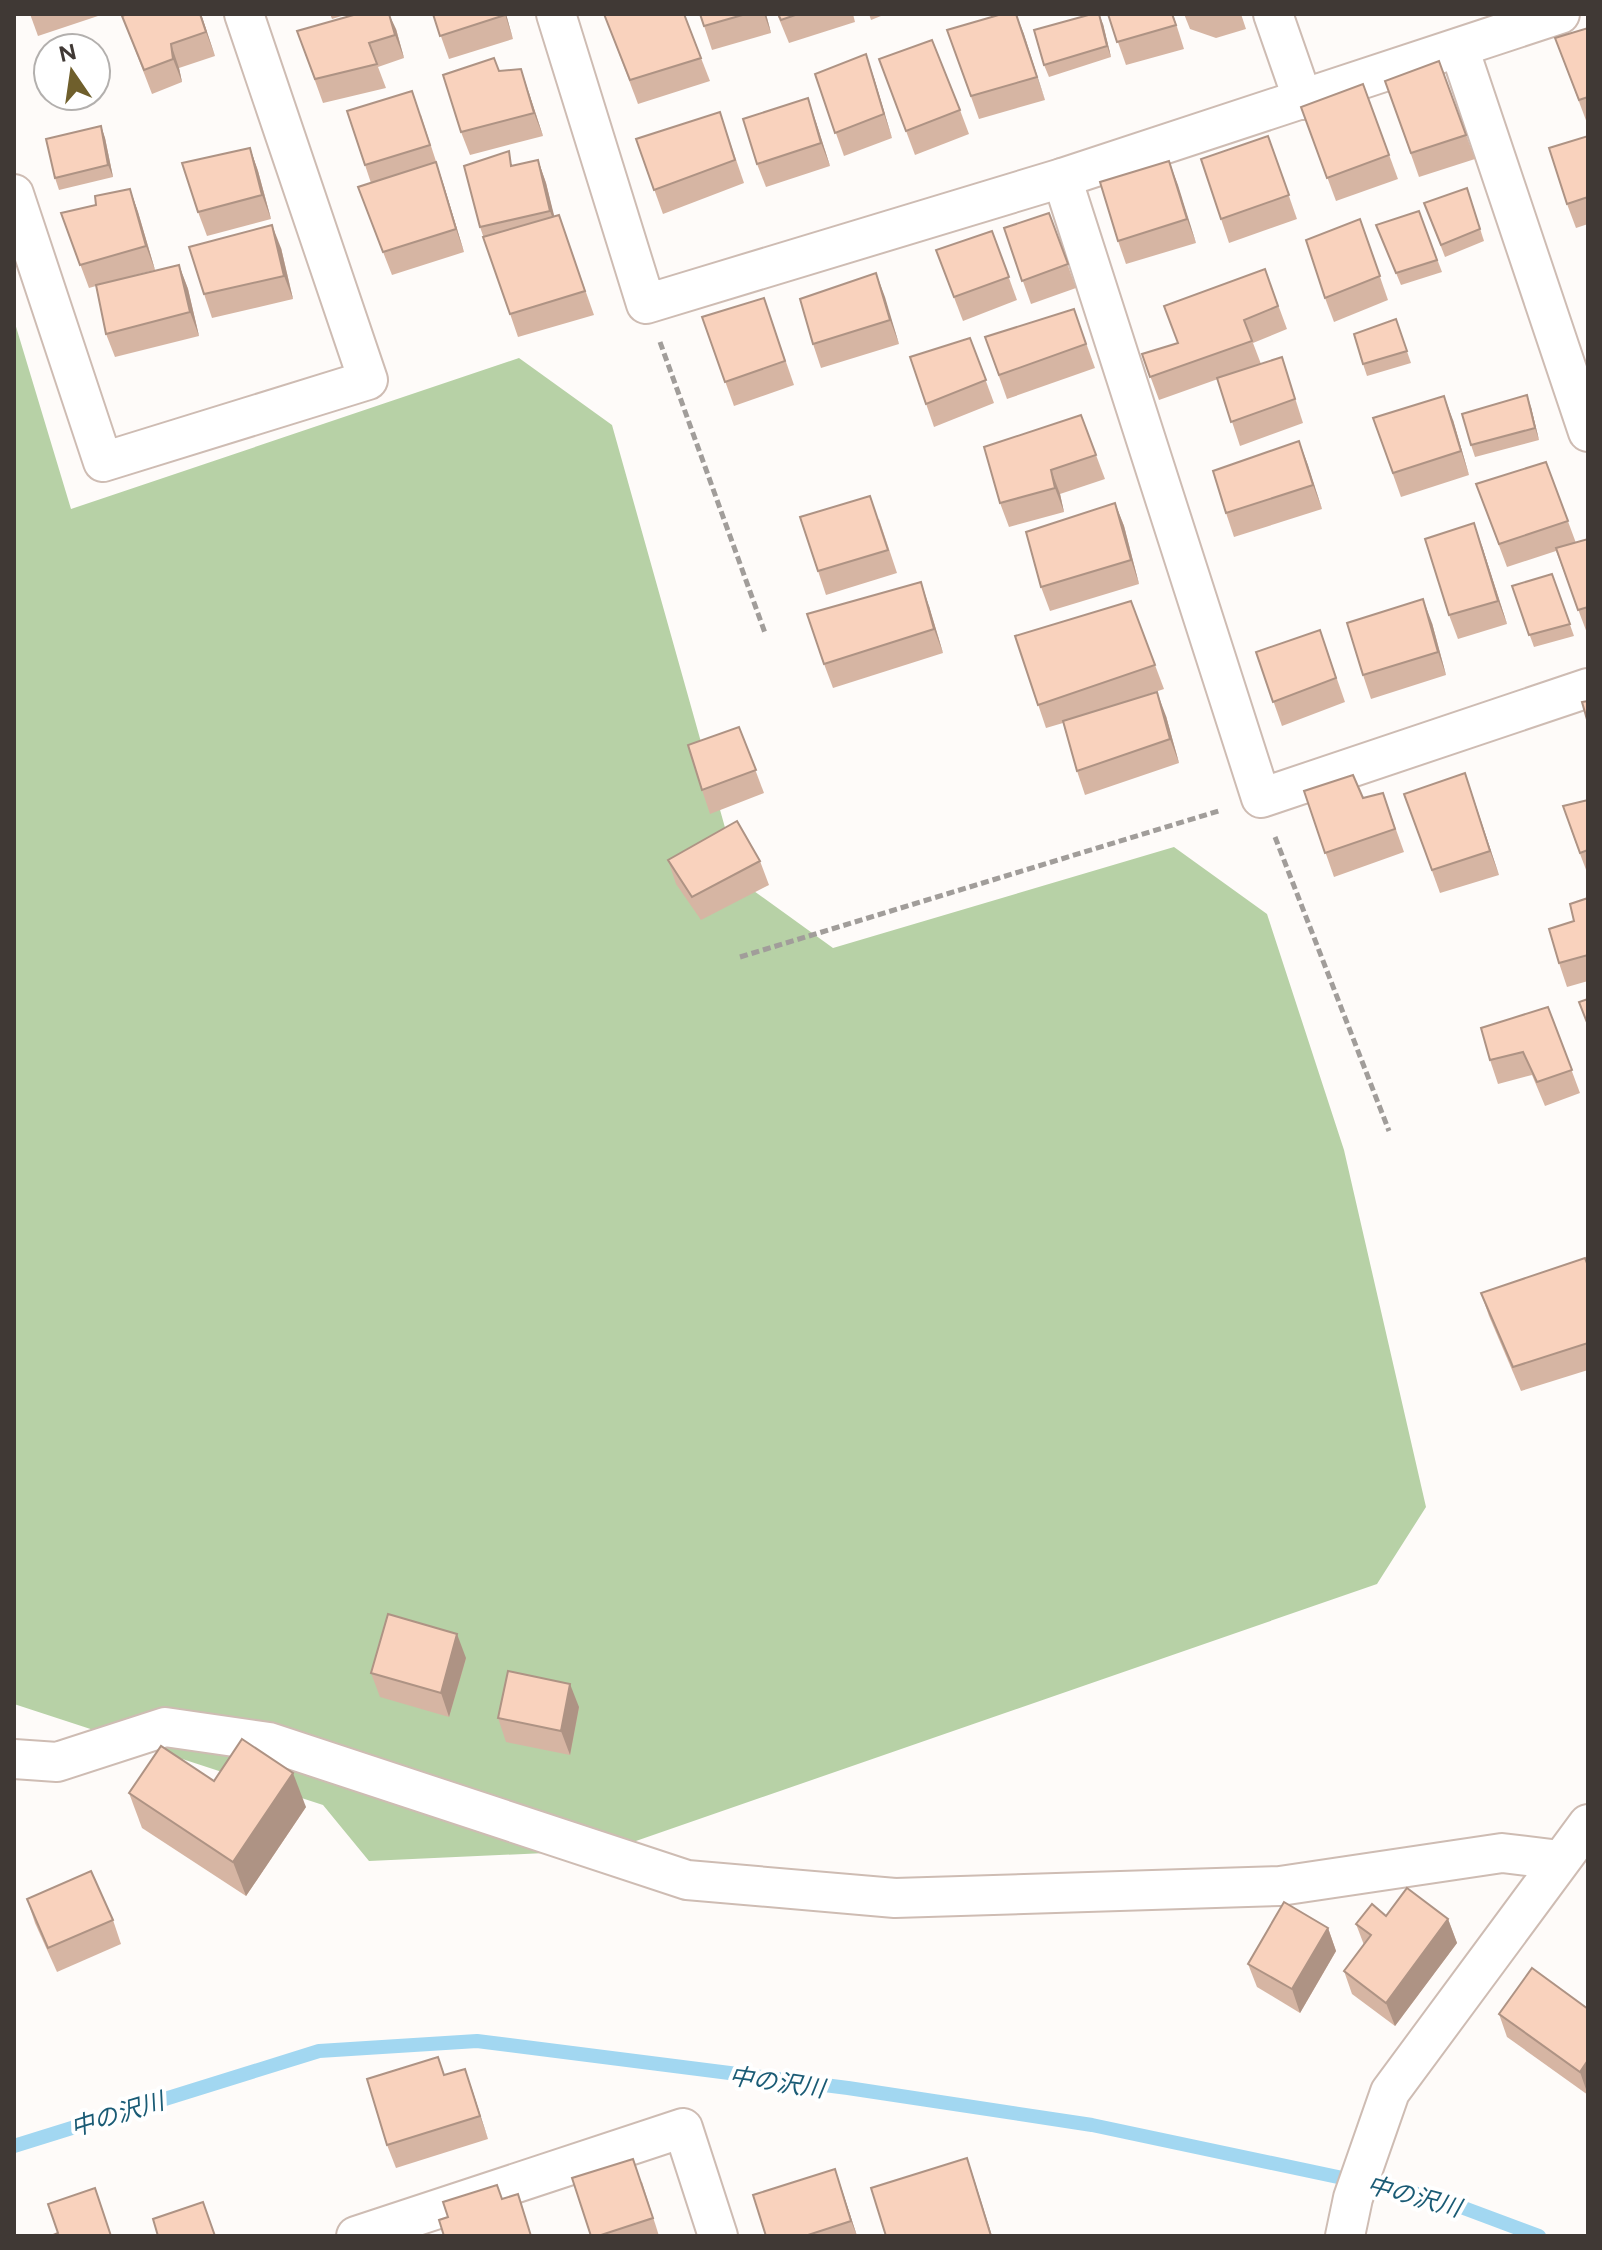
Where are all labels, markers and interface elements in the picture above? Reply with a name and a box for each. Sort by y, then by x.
north arrow [32,32,112,112]
text: N [56,38,79,68]
water label: 中の沢川 [727,2061,830,2103]
water label: 中の沢川 [67,2085,170,2142]
water label: 中の沢川 [1364,2170,1467,2223]

